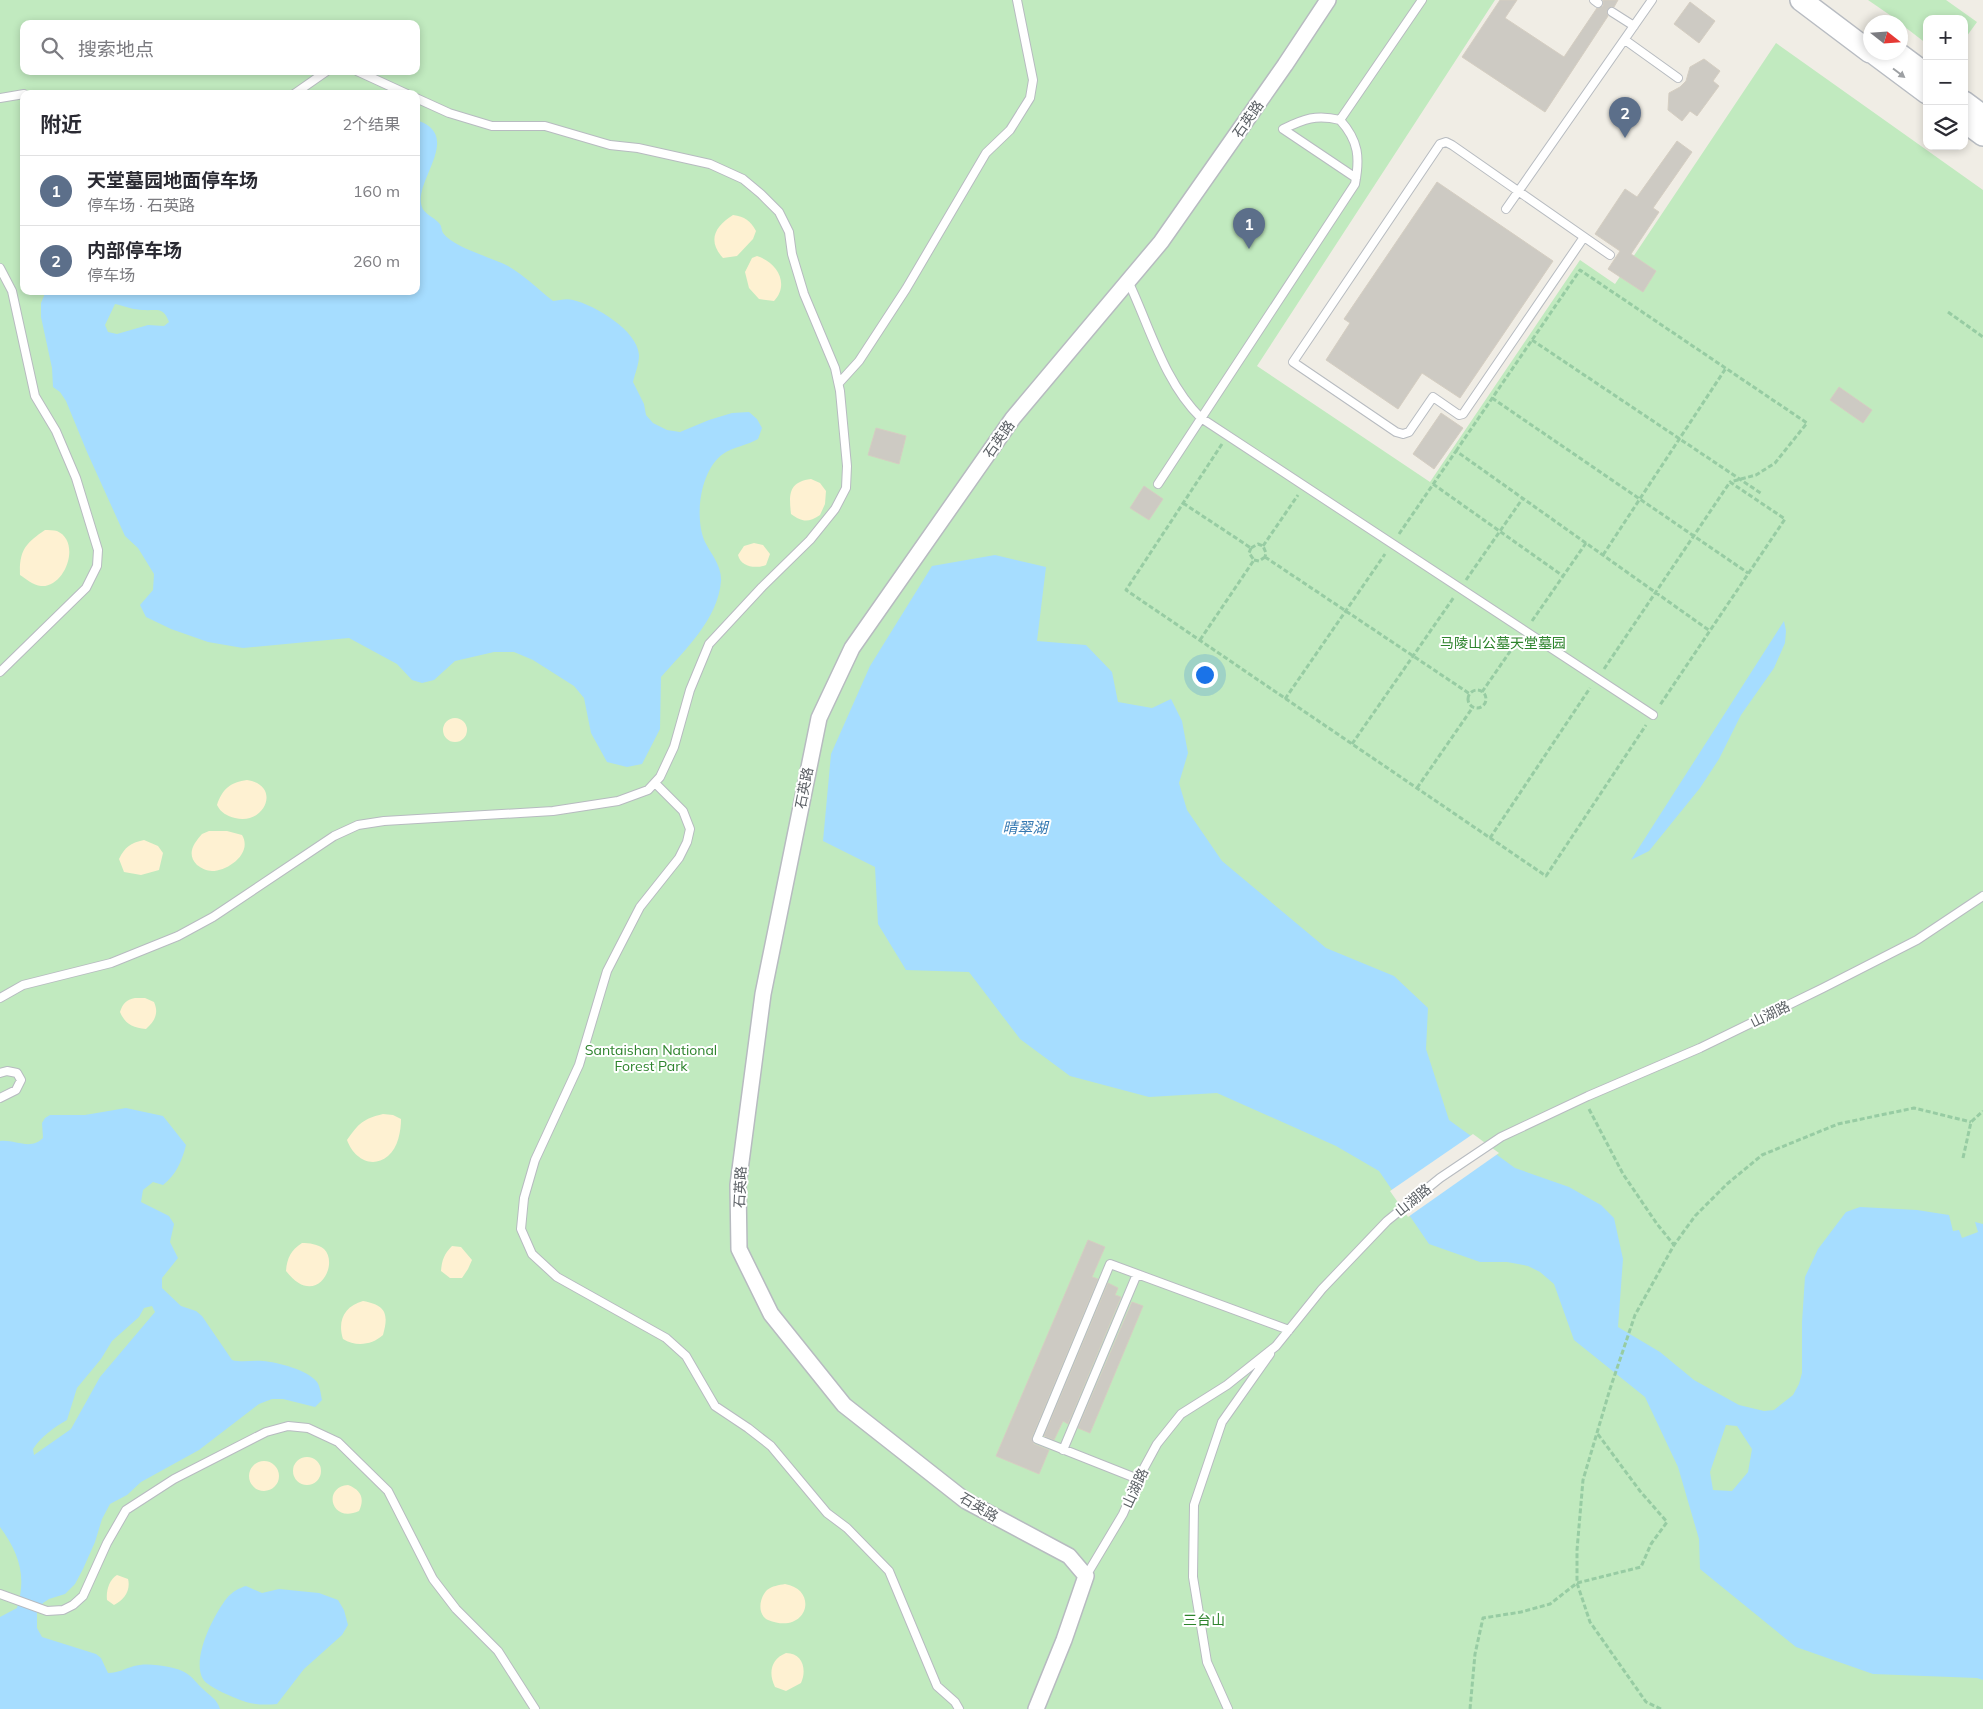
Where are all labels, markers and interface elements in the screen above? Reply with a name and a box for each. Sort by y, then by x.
north arrow [1863,15,1908,60]
map controls [1923,15,1968,150]
button: + [1923,15,1968,60]
search box [20,20,420,75]
icon: search [38,34,66,62]
text: 搜索地点 [78,37,154,61]
button: − [1923,60,1968,105]
one-way arrow [1892,68,1906,78]
street label: 石英路 [1229,97,1267,141]
pin: 2 [1609,97,1641,138]
button: layers [1923,105,1968,150]
text: 附近 [40,111,82,137]
text: 2个结果 [342,114,400,134]
text: 天堂墓园地面停车场 [87,168,258,192]
text: 1 [51,181,61,201]
text: 160 m [353,181,400,201]
text: 停车场 · 石英路 [87,195,195,215]
pin: 1 [1233,208,1265,249]
text: 内部停车场 [87,238,182,262]
text: 2 [51,251,61,271]
text: 260 m [353,251,400,271]
text: 停车场 [87,265,135,285]
street label: 石英路 [980,417,1018,461]
park label: 马陵山公墓天堂墓园 [1440,634,1566,652]
your location [1192,662,1218,688]
street label: 石英路 [791,766,817,810]
water label: 晴翠湖 [1002,818,1049,837]
street label: 山湖路 [1747,997,1793,1031]
park label: Santaishan National Forest Park [585,1041,717,1075]
street label: 石英路 [730,1166,750,1208]
street label: 山湖路 [1391,1180,1435,1220]
street label: 山湖路 [1118,1465,1152,1511]
street label: 石英路 [956,1488,1002,1526]
park label: 三台山 [1183,1611,1225,1629]

